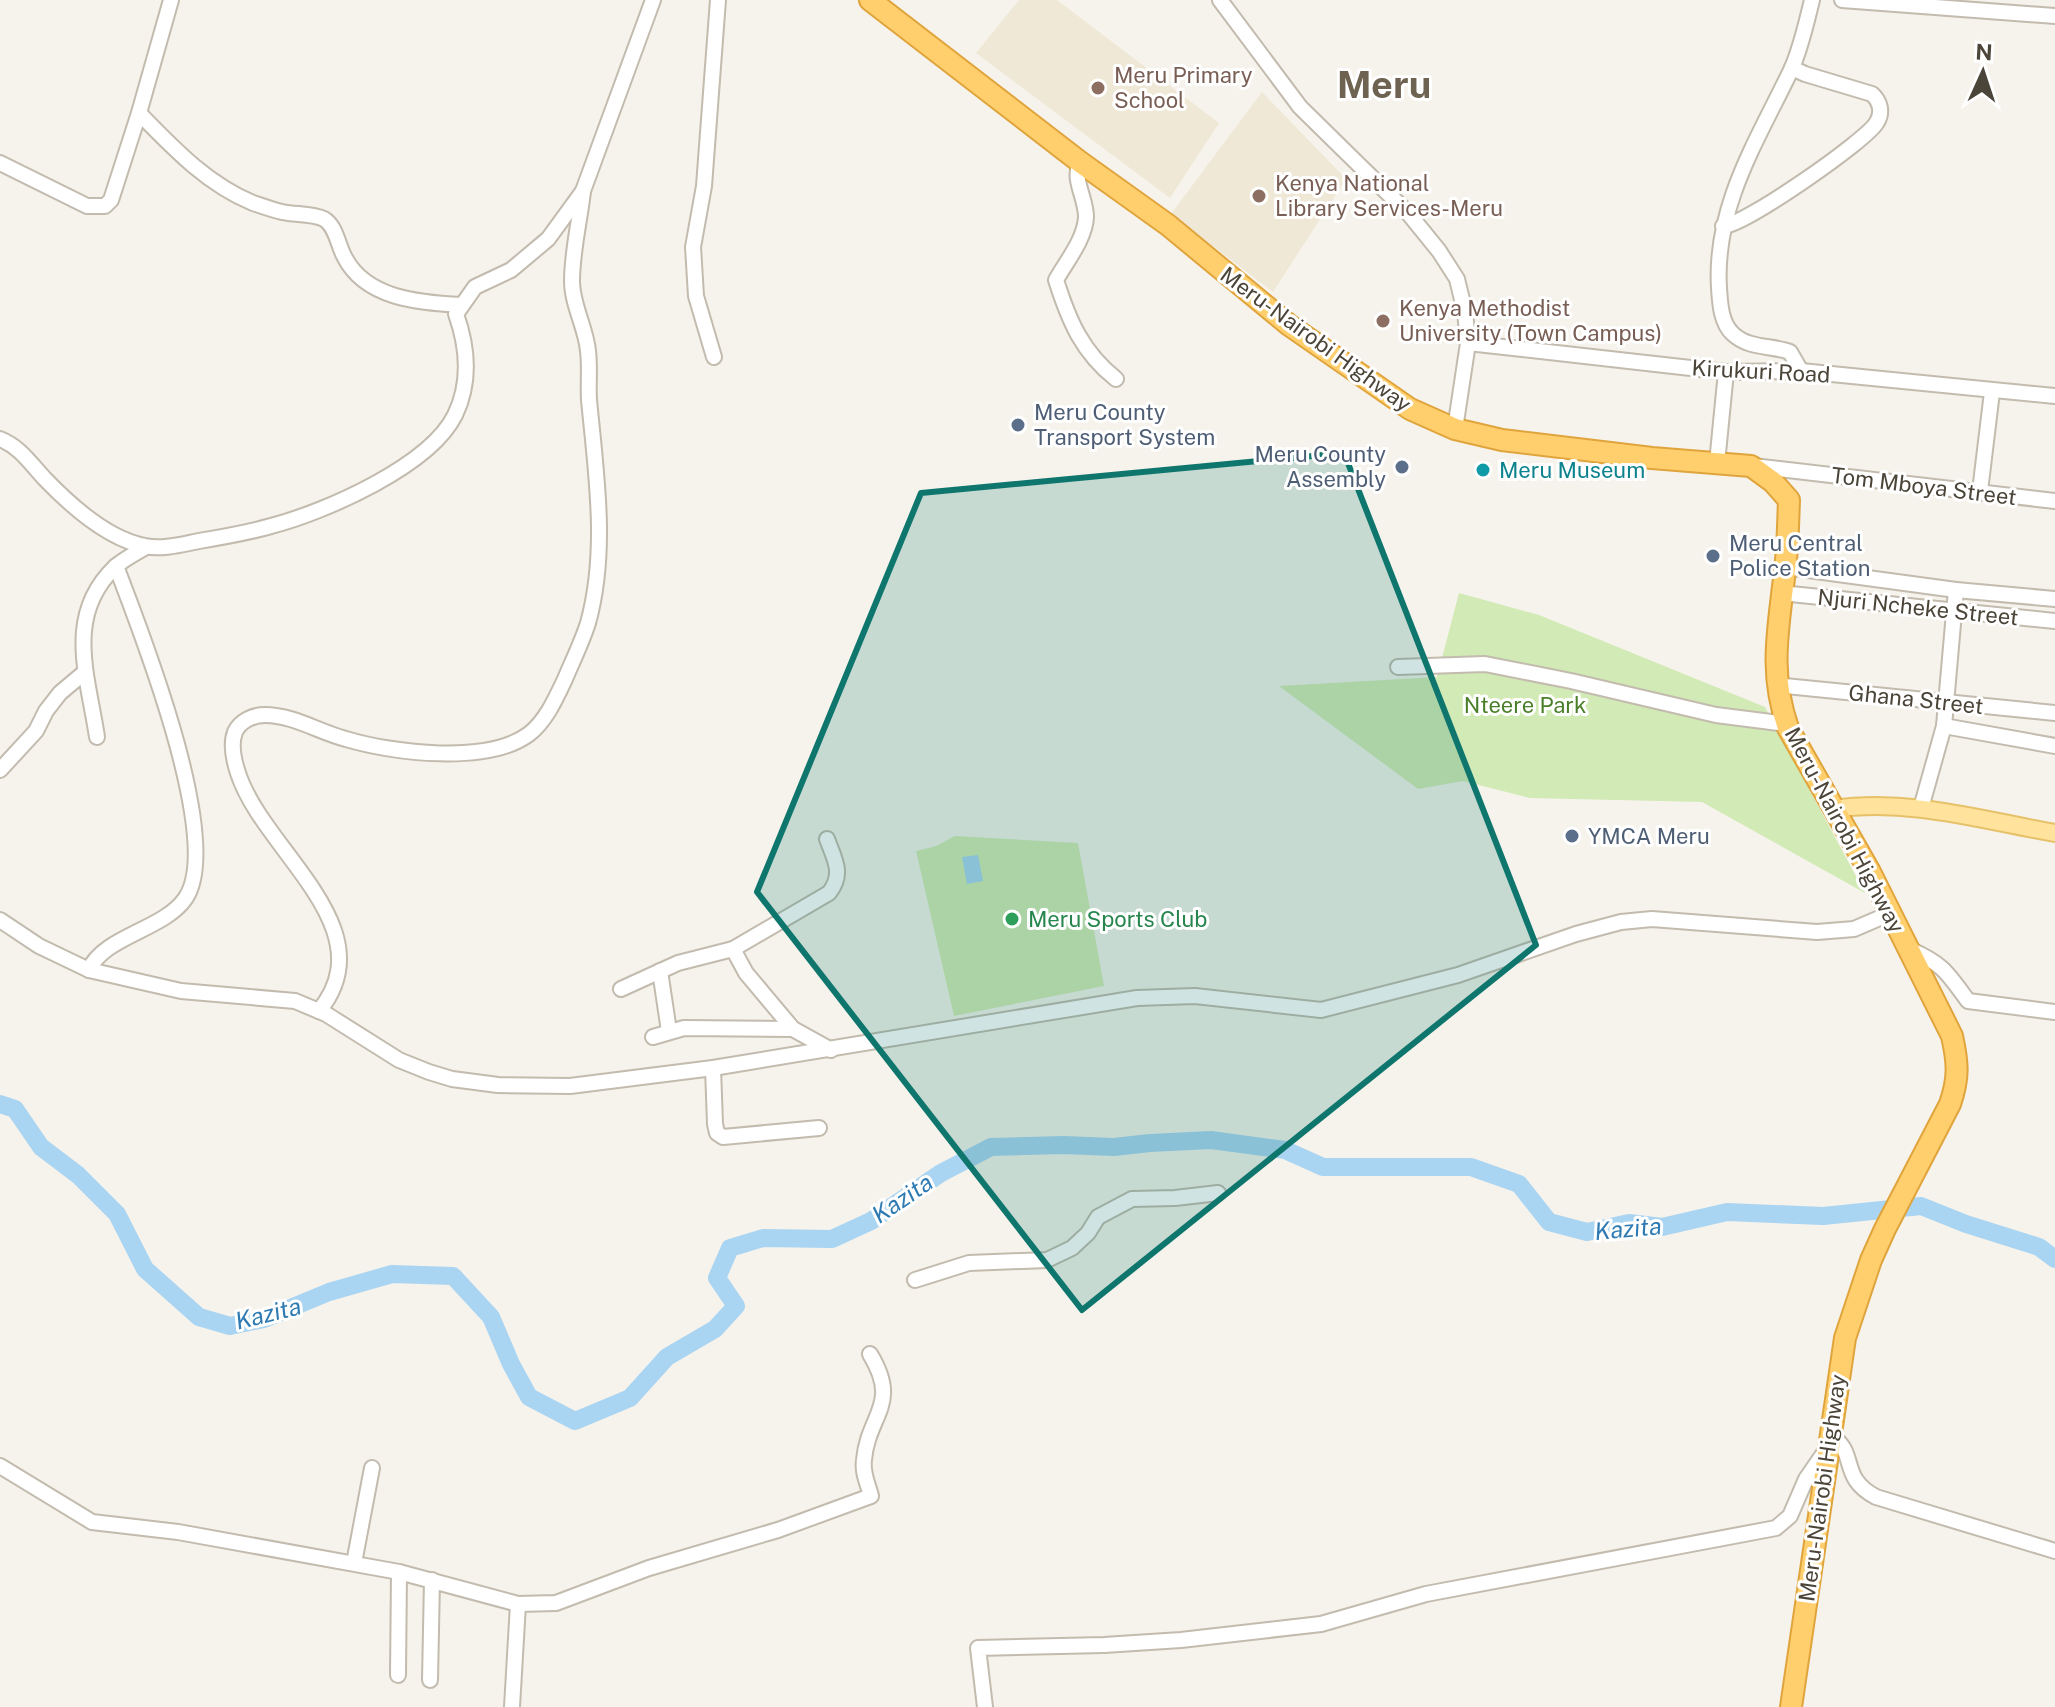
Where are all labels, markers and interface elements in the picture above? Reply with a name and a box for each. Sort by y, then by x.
north arrow [1943,32,2023,112]
text: N [1975,39,1993,65]
place label: Meru Primary School [1114,62,1253,113]
district label: Meru [1337,62,1431,107]
marker: Meru Primary School [1089,79,1107,97]
place label: Kenya National Library Services-Meru [1275,170,1503,221]
marker: Kenya National Library Services-Meru [1250,187,1268,205]
street label: Meru-Nairobi Highway [1216,261,1417,417]
place label: Kenya Methodist University (Town Campus) [1399,295,1662,346]
marker: Kenya Methodist University (Town Campus) [1374,312,1392,330]
street label: Kirukuri Road [1691,354,1831,388]
place label: Meru County Transport System [1034,399,1215,450]
marker: Meru County Transport System [1009,416,1027,434]
place label: Meru County Assembly [1255,441,1386,492]
place label: Meru Museum [1499,457,1645,483]
marker: Meru County Assembly [1393,458,1411,476]
marker: Meru Museum [1474,461,1492,479]
street label: Tom Mboya Street [1830,462,2018,510]
place label: Meru Central Police Station [1729,530,1870,581]
marker: Meru Central Police Station [1704,547,1722,565]
street label: Njuri Ncheke Street [1816,584,2020,630]
street label: Ghana Street [1847,679,1985,719]
park label: Nteere Park [1464,692,1586,718]
street label: Meru-Nairobi Highway [1780,723,1910,938]
place label: YMCA Meru [1588,823,1710,849]
marker: YMCA Meru [1563,827,1581,845]
place label: Meru Sports Club [1028,906,1207,932]
marker: Meru Sports Club [1003,910,1021,928]
water label: Kazita [866,1168,938,1228]
water label: Kazita [1593,1211,1663,1245]
water label: Kazita [232,1291,304,1335]
street label: Meru-Nairobi Highway [1793,1372,1851,1603]

